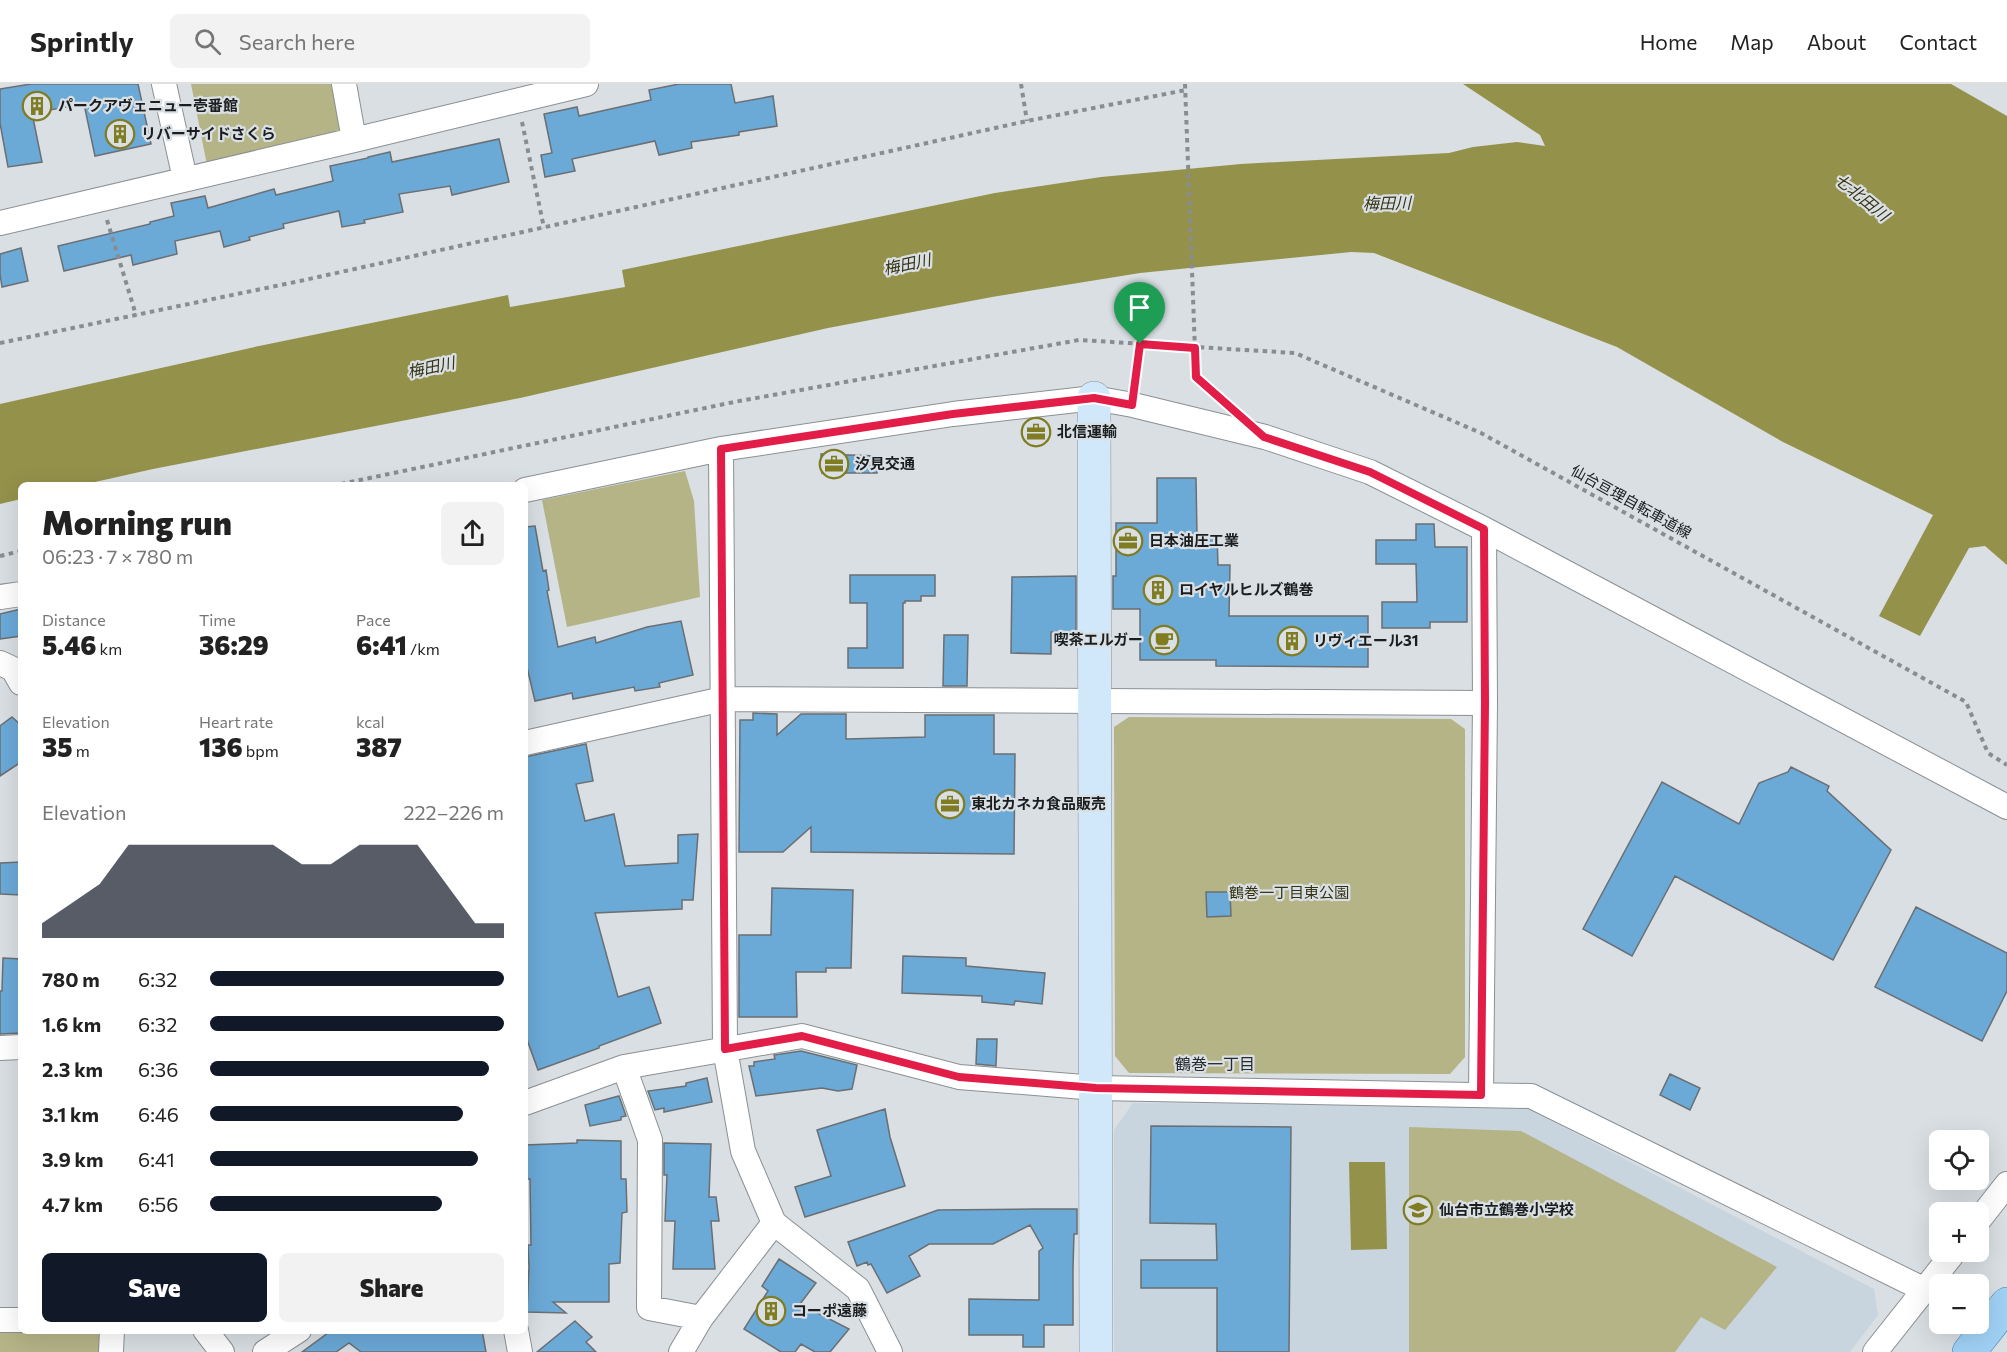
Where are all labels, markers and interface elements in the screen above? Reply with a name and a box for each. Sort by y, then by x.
search box [170,14,590,68]
text: Sprintly [30,24,134,58]
icon: search [191,25,224,58]
text: Search here [239,28,355,55]
text: Home [1640,29,1697,54]
text: Map [1730,29,1774,54]
text: About [1807,29,1866,54]
text: Contact [1899,29,1977,54]
building icon: パークアヴェニュー壱番館 [21,90,53,122]
place label: パークアヴェニュー壱番館 [58,96,238,114]
building icon: リバーサイドさくら [104,118,136,150]
place label: リバーサイドさくら [141,124,276,142]
water label: 七北田川 [1831,169,1895,225]
water label: 梅田川 [1363,193,1413,212]
water label: 梅田川 [881,249,934,278]
pin [1114,282,1165,344]
icon: arrive [1123,291,1156,324]
water label: 梅田川 [405,352,458,381]
office icon: 北信運輸 [1020,416,1052,448]
place label: 北信運輸 [1057,422,1117,440]
office icon: 汐見交通 [818,448,850,480]
place label: 汐見交通 [855,454,915,472]
street label: 仙台亘理自転車道線 [1568,461,1695,542]
text: Morning run [42,501,232,542]
button: share [441,502,504,565]
office icon: 日本油圧工業 [1112,525,1144,557]
place label: 日本油圧工業 [1149,531,1239,549]
text: 06:23 · 7 × 780 m [42,544,193,568]
building icon: ロイヤルヒルズ鶴巻 [1142,574,1174,606]
place label: ロイヤルヒルズ鶴巻 [1179,580,1314,598]
text: Distance [42,610,106,629]
text: Time [199,610,236,629]
text: Pace [356,610,391,629]
cafe icon: 喫茶エルガー [1148,624,1180,656]
building icon: リヴィエール31 [1276,625,1308,657]
text: 5.46 [42,629,97,660]
text: 36:29 [199,629,269,660]
text: 6:41 [356,629,407,660]
place label: 喫茶エルガー [1053,630,1143,648]
place label: リヴィエール31 [1313,631,1419,649]
text: km [97,639,122,658]
text: /km [407,639,440,658]
text: Elevation [42,712,110,731]
text: Heart rate [199,712,273,731]
text: kcal [356,712,385,731]
text: 35 [42,731,73,762]
text: 136 [199,731,243,762]
text: 387 [356,731,402,762]
text: m [73,741,90,760]
text: bpm [243,741,279,760]
office icon: 東北カネカ食品販売 [934,788,966,820]
place label: 東北カネカ食品販売 [971,794,1106,812]
text: Elevation [42,800,127,824]
text: 222–226 m [403,800,504,824]
park label: 鶴巻一丁目東公園 [1229,883,1349,901]
text: 780 m [42,967,100,991]
text: 6:32 [138,967,177,991]
text: 1.6 km [42,1012,101,1036]
text: 6:32 [138,1012,177,1036]
district label: 鶴巻一丁目 [1175,1054,1255,1073]
text: 2.3 km [42,1057,103,1081]
text: 6:36 [138,1057,178,1081]
text: 3.1 km [42,1102,99,1126]
text: 6:46 [138,1102,179,1126]
map controls [1929,1130,1989,1334]
button: locate [1929,1130,1989,1190]
text: 3.9 km [42,1147,103,1171]
text: 6:41 [138,1147,175,1171]
text: 4.7 km [42,1192,103,1216]
text: 6:56 [138,1192,179,1216]
school or university icon: 仙台市立鶴巻小学校 [1402,1194,1434,1226]
place label: 仙台市立鶴巻小学校 [1439,1200,1574,1218]
button: + [1929,1202,1989,1262]
button: Save [42,1253,267,1322]
button: Share [279,1253,504,1322]
button: − [1929,1274,1989,1334]
building icon: コーポ遠藤 [755,1295,787,1327]
place label: コーポ遠藤 [792,1301,867,1319]

